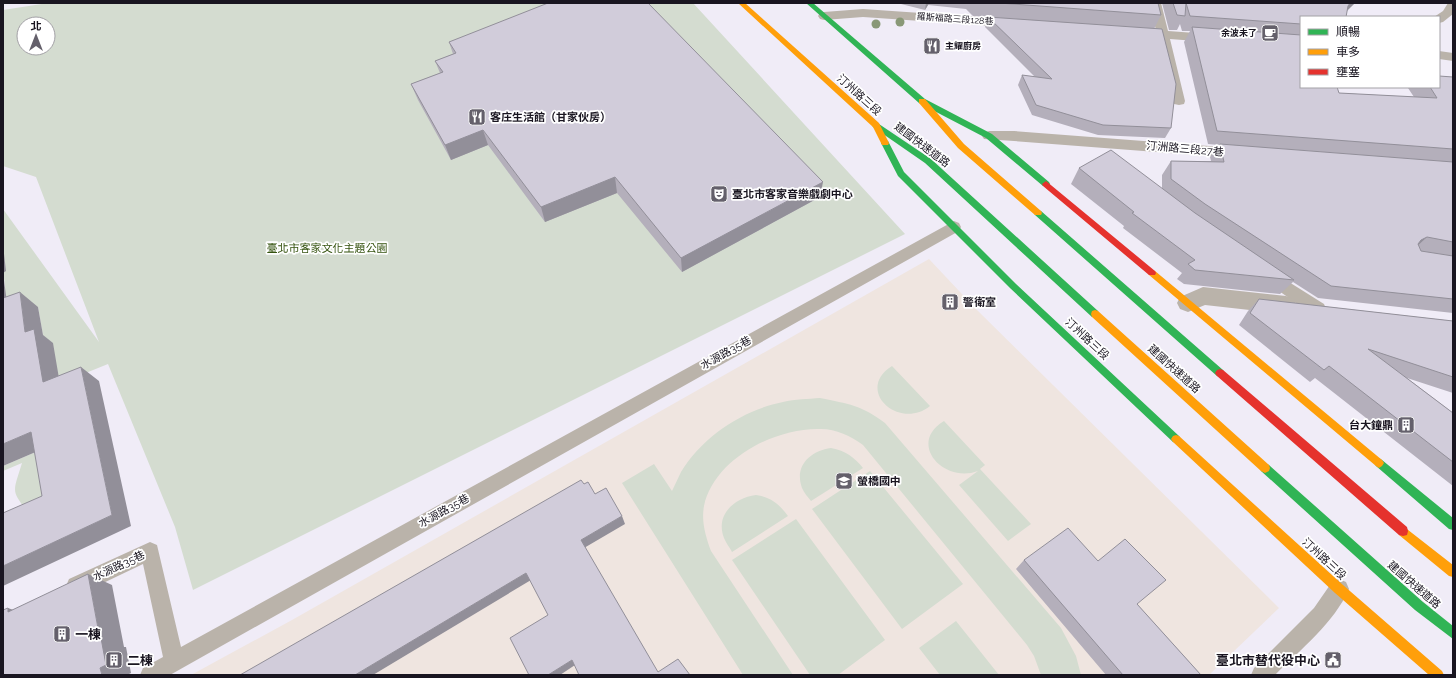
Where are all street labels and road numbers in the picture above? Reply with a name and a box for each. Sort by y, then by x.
street label: 羅斯福路三段128巷 [916,11,994,27]
street label: 汀州路三段 [834,72,884,118]
street label: 建國快速道路 [892,120,952,170]
street label: 汀洲路三段27巷 [1146,139,1224,159]
street label: 汀州路三段 [1062,315,1112,363]
street label: 水源路35巷 [698,334,754,372]
street label: 建國快速道路 [1145,342,1203,396]
street label: 水源路35巷 [416,492,472,530]
street label: 汀州路三段 [1299,535,1349,583]
street label: 水源路35巷 [91,548,147,584]
street label: 建國快速道路 [1385,558,1443,612]

